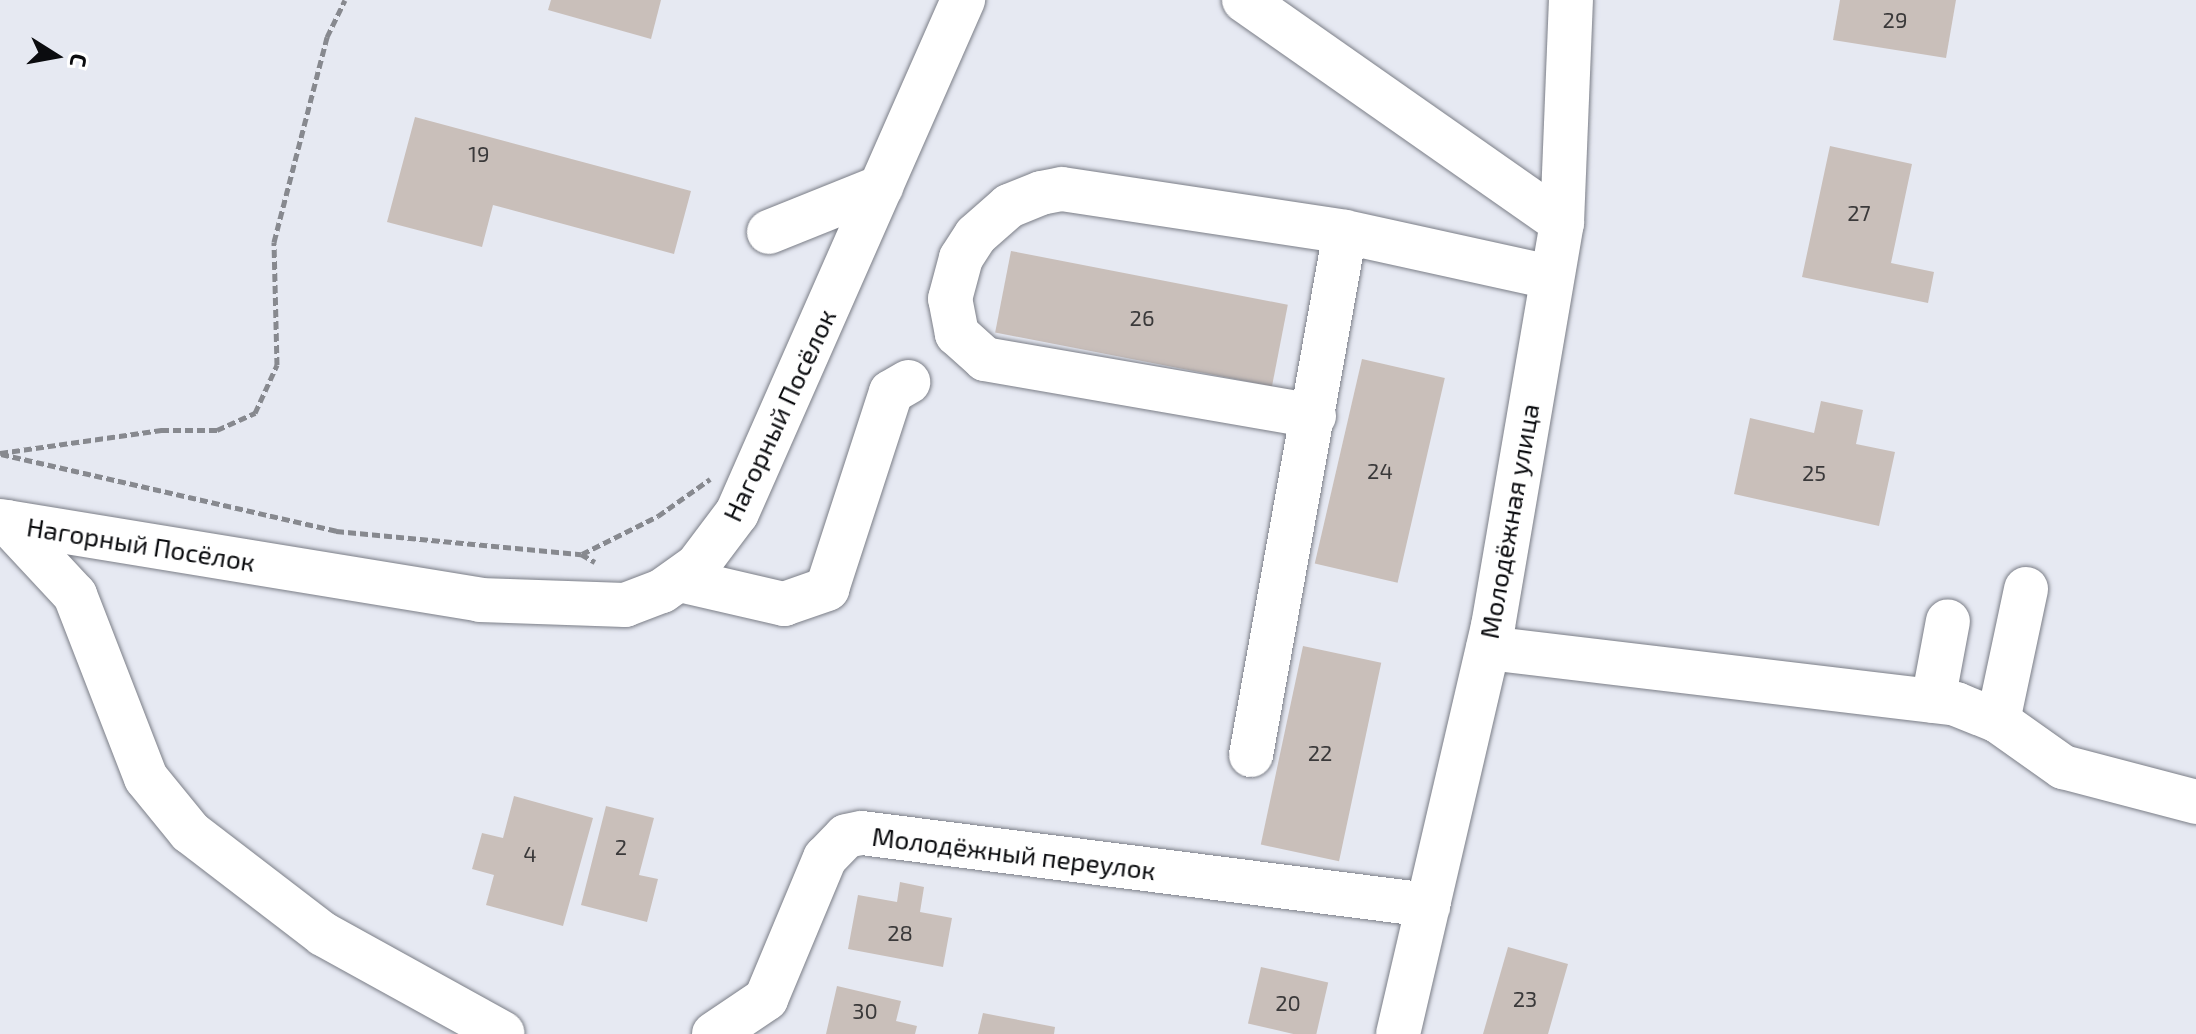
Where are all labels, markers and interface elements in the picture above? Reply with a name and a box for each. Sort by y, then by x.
house number: 29 [1883,7,1907,33]
north arrow [16,16,96,96]
text: С [66,52,94,69]
house number: 19 [468,141,490,167]
house number: 27 [1847,200,1871,226]
street label: Нагорный Посёлок [716,304,842,526]
house number: 26 [1130,305,1154,331]
street label: Молодёжная улица [1473,401,1545,641]
house number: 24 [1367,458,1393,484]
house number: 25 [1802,460,1826,486]
street label: Нагорный Посёлок [25,511,257,577]
house number: 22 [1308,740,1332,766]
street label: Молодёжный переулок [870,820,1158,886]
house number: 2 [615,834,627,860]
house number: 4 [523,841,537,867]
house number: 28 [887,920,913,946]
house number: 23 [1513,986,1537,1012]
house number: 20 [1275,990,1301,1016]
house number: 30 [852,998,878,1024]

